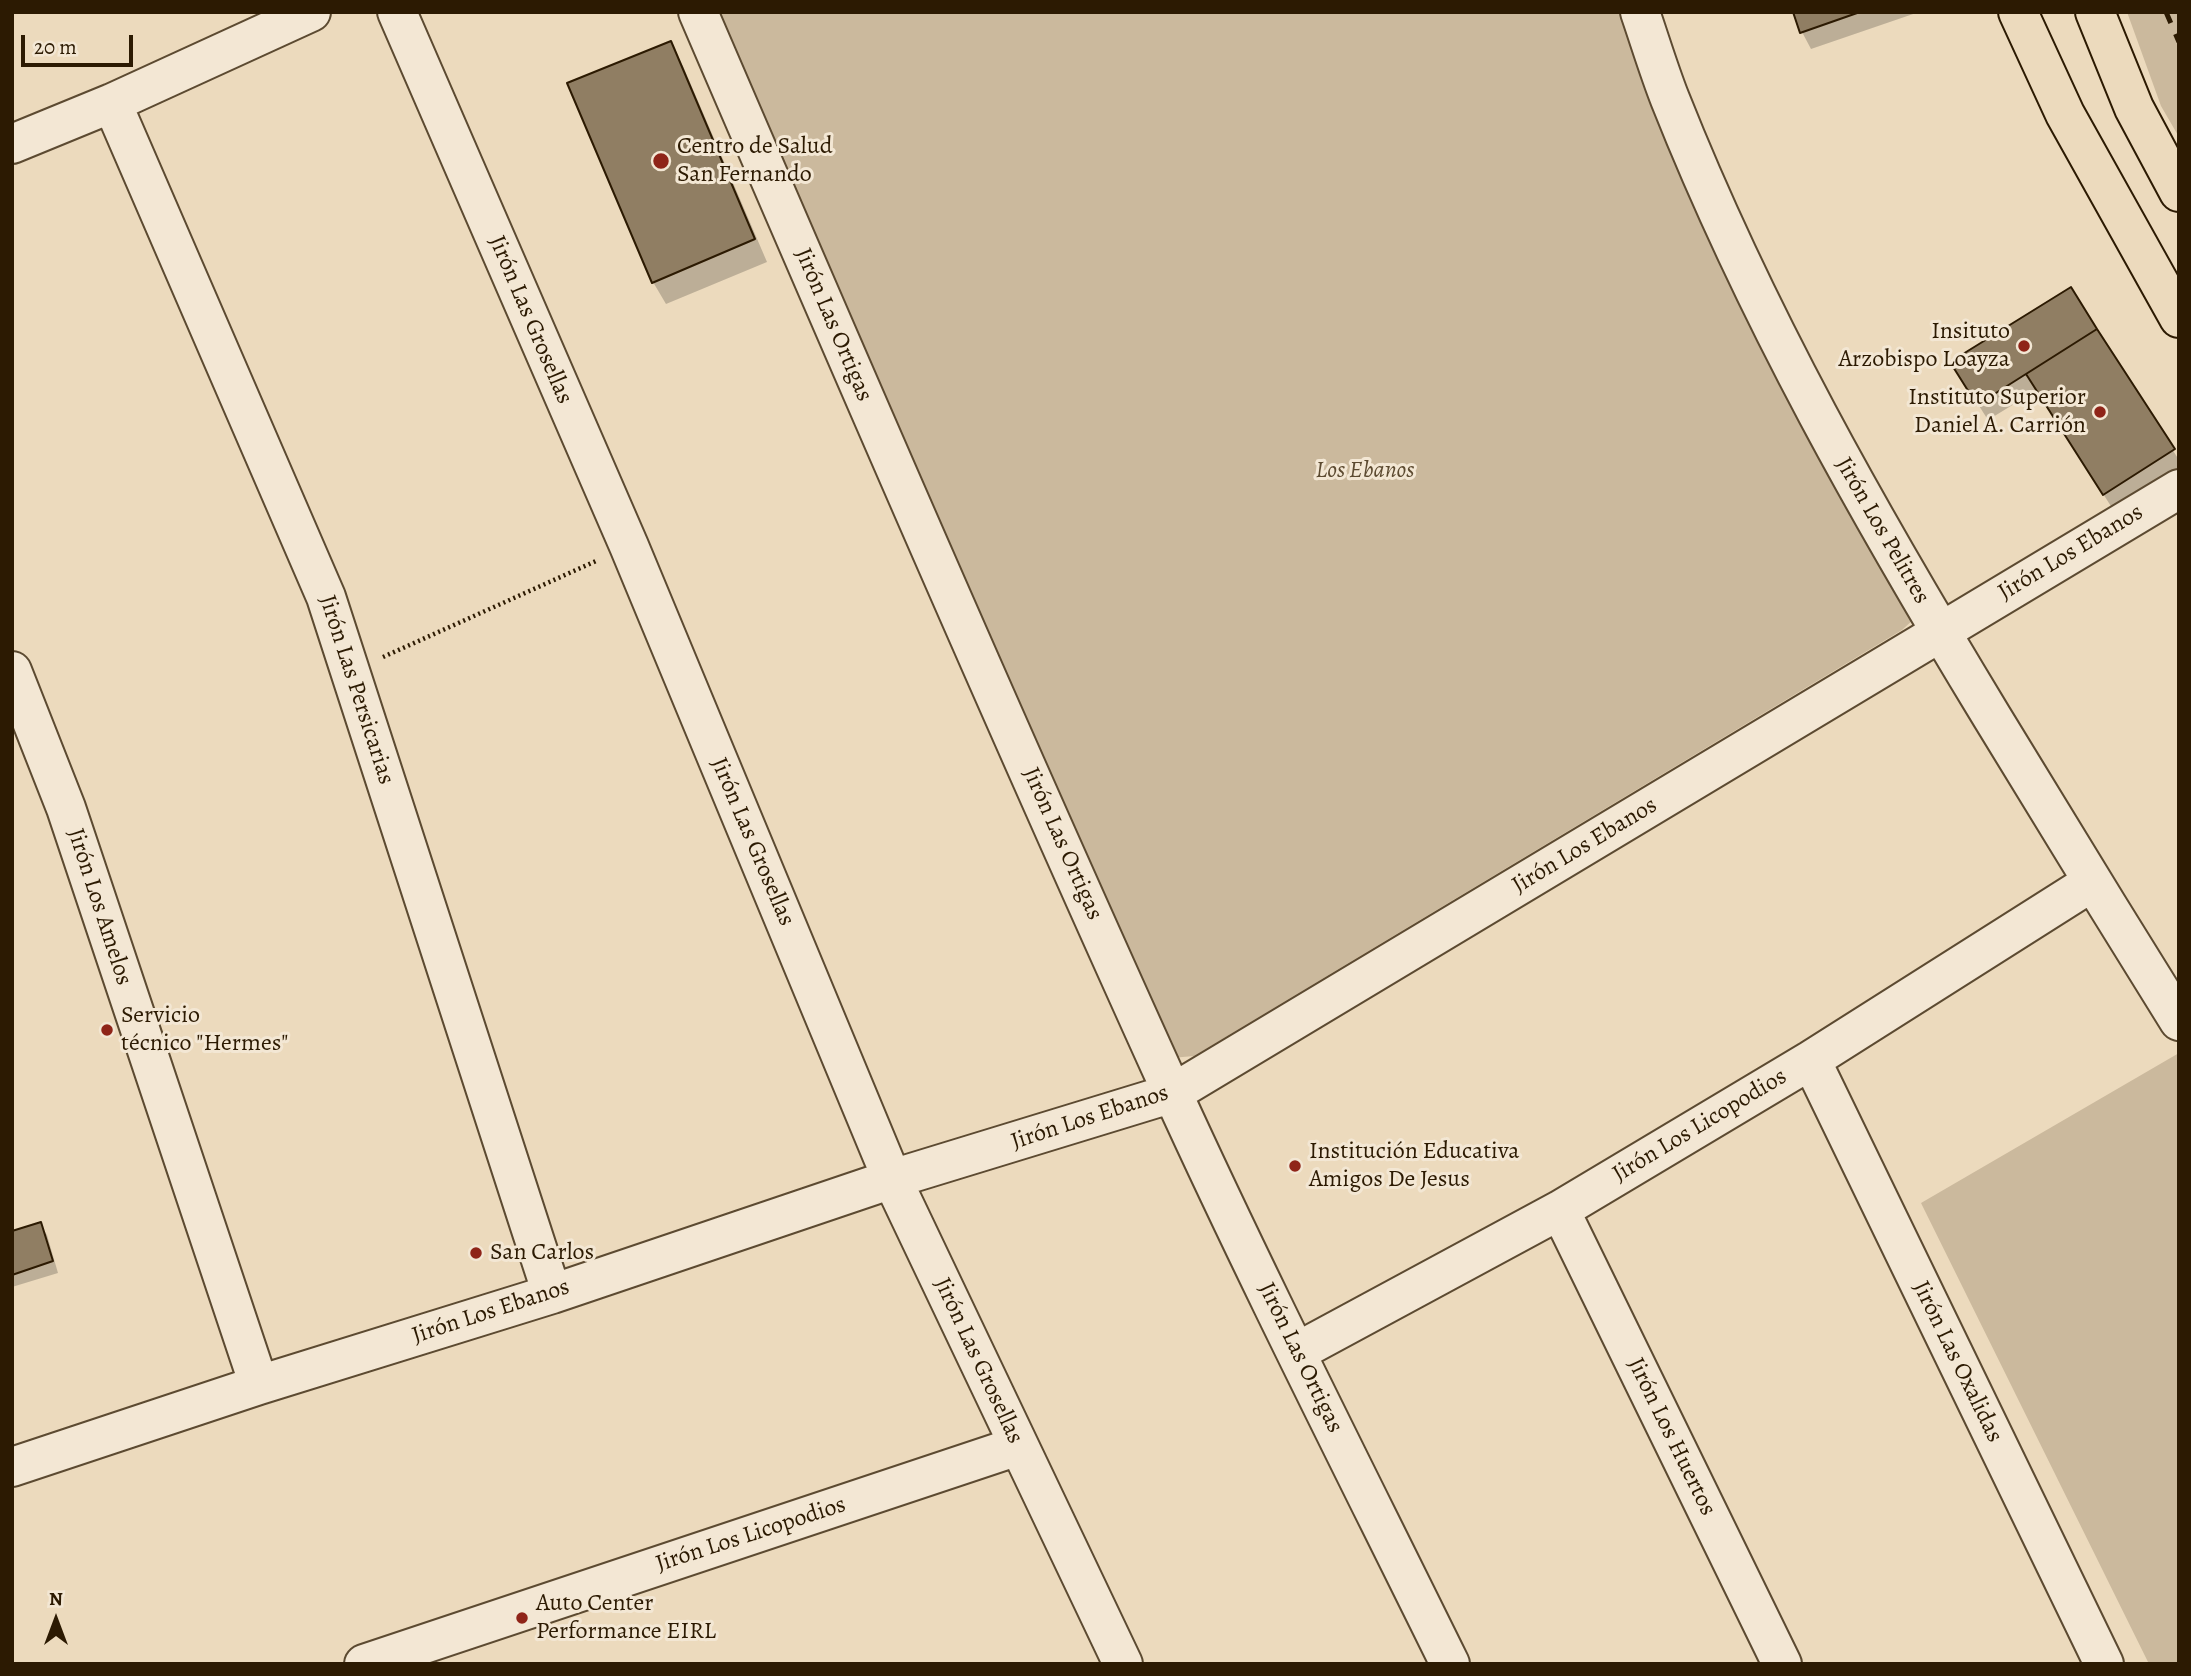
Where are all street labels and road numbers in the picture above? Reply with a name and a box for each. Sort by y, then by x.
street label: Jirón Las Grosellas [482,231,578,409]
street label: Jirón Las Ortigas [788,244,878,406]
street label: Jirón Los Pelitres [1828,453,1936,609]
street label: Jirón Los Ebanos [1993,498,2149,608]
street label: Jirón Las Persicarias [312,592,400,788]
street label: Jirón Las Grosellas [704,753,800,931]
street label: Jirón Las Ortigas [1016,763,1108,925]
street label: Jirón Los Ebanos [1507,791,1663,901]
street label: Jirón Los Amelos [60,825,138,989]
street label: Jirón Los Licopodios [1608,1063,1792,1189]
street label: Jirón Los Ebanos [1008,1079,1172,1157]
street label: Jirón Los Ebanos [409,1273,573,1351]
street label: Jirón Las Grosellas [927,1273,1029,1449]
street label: Jirón Las Oxalidas [1906,1277,2008,1447]
street label: Jirón Las Ortigas [1251,1278,1349,1438]
street label: Jirón Los Huertos [1620,1353,1722,1521]
street label: Jirón Los Licopodios [652,1491,850,1579]

